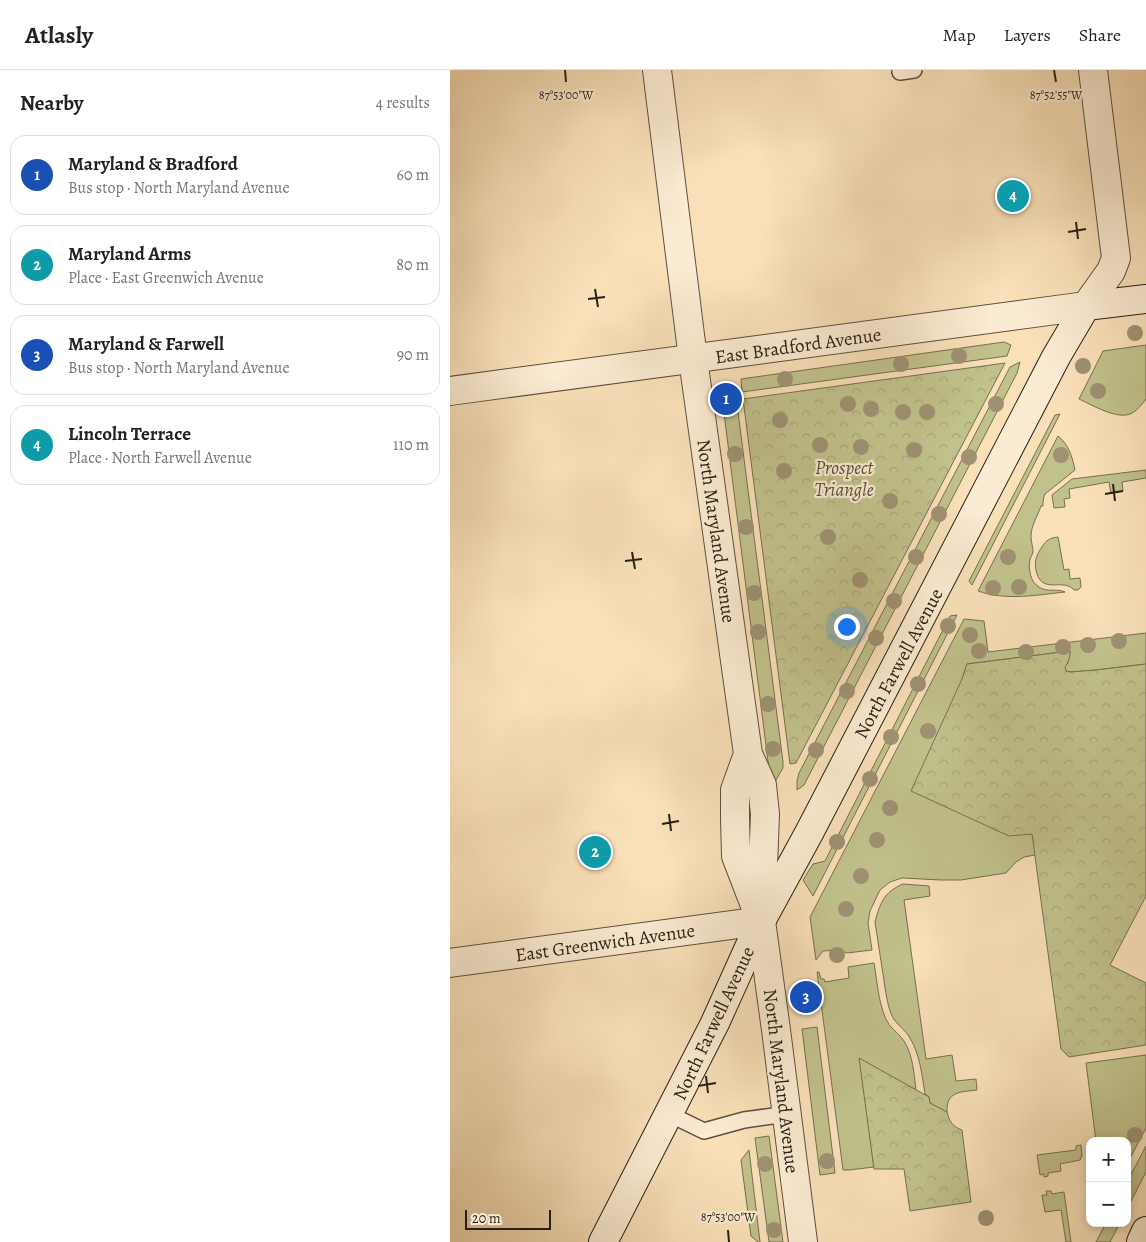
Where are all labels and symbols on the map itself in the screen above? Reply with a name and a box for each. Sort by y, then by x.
text: 87°53'00"W [539,87,594,103]
text: 87°52'55"W [1030,87,1083,103]
pin: 4 [997,177,1029,215]
street label: East Bradford Avenue [713,321,883,371]
pin: 1 [710,380,742,418]
street label: North Maryland Avenue [690,438,742,625]
park label: Prospect Triangle [814,455,875,503]
street label: North Farwell Avenue [848,584,950,743]
your location [834,614,860,640]
pin: 2 [579,833,611,871]
street label: East Greenwich Avenue [514,918,697,968]
street label: North Farwell Avenue [667,942,761,1104]
pin: 3 [790,978,822,1016]
street label: North Maryland Avenue [757,988,805,1175]
scale bar [465,1207,551,1230]
text: 87°53'00"W [701,1209,756,1225]

